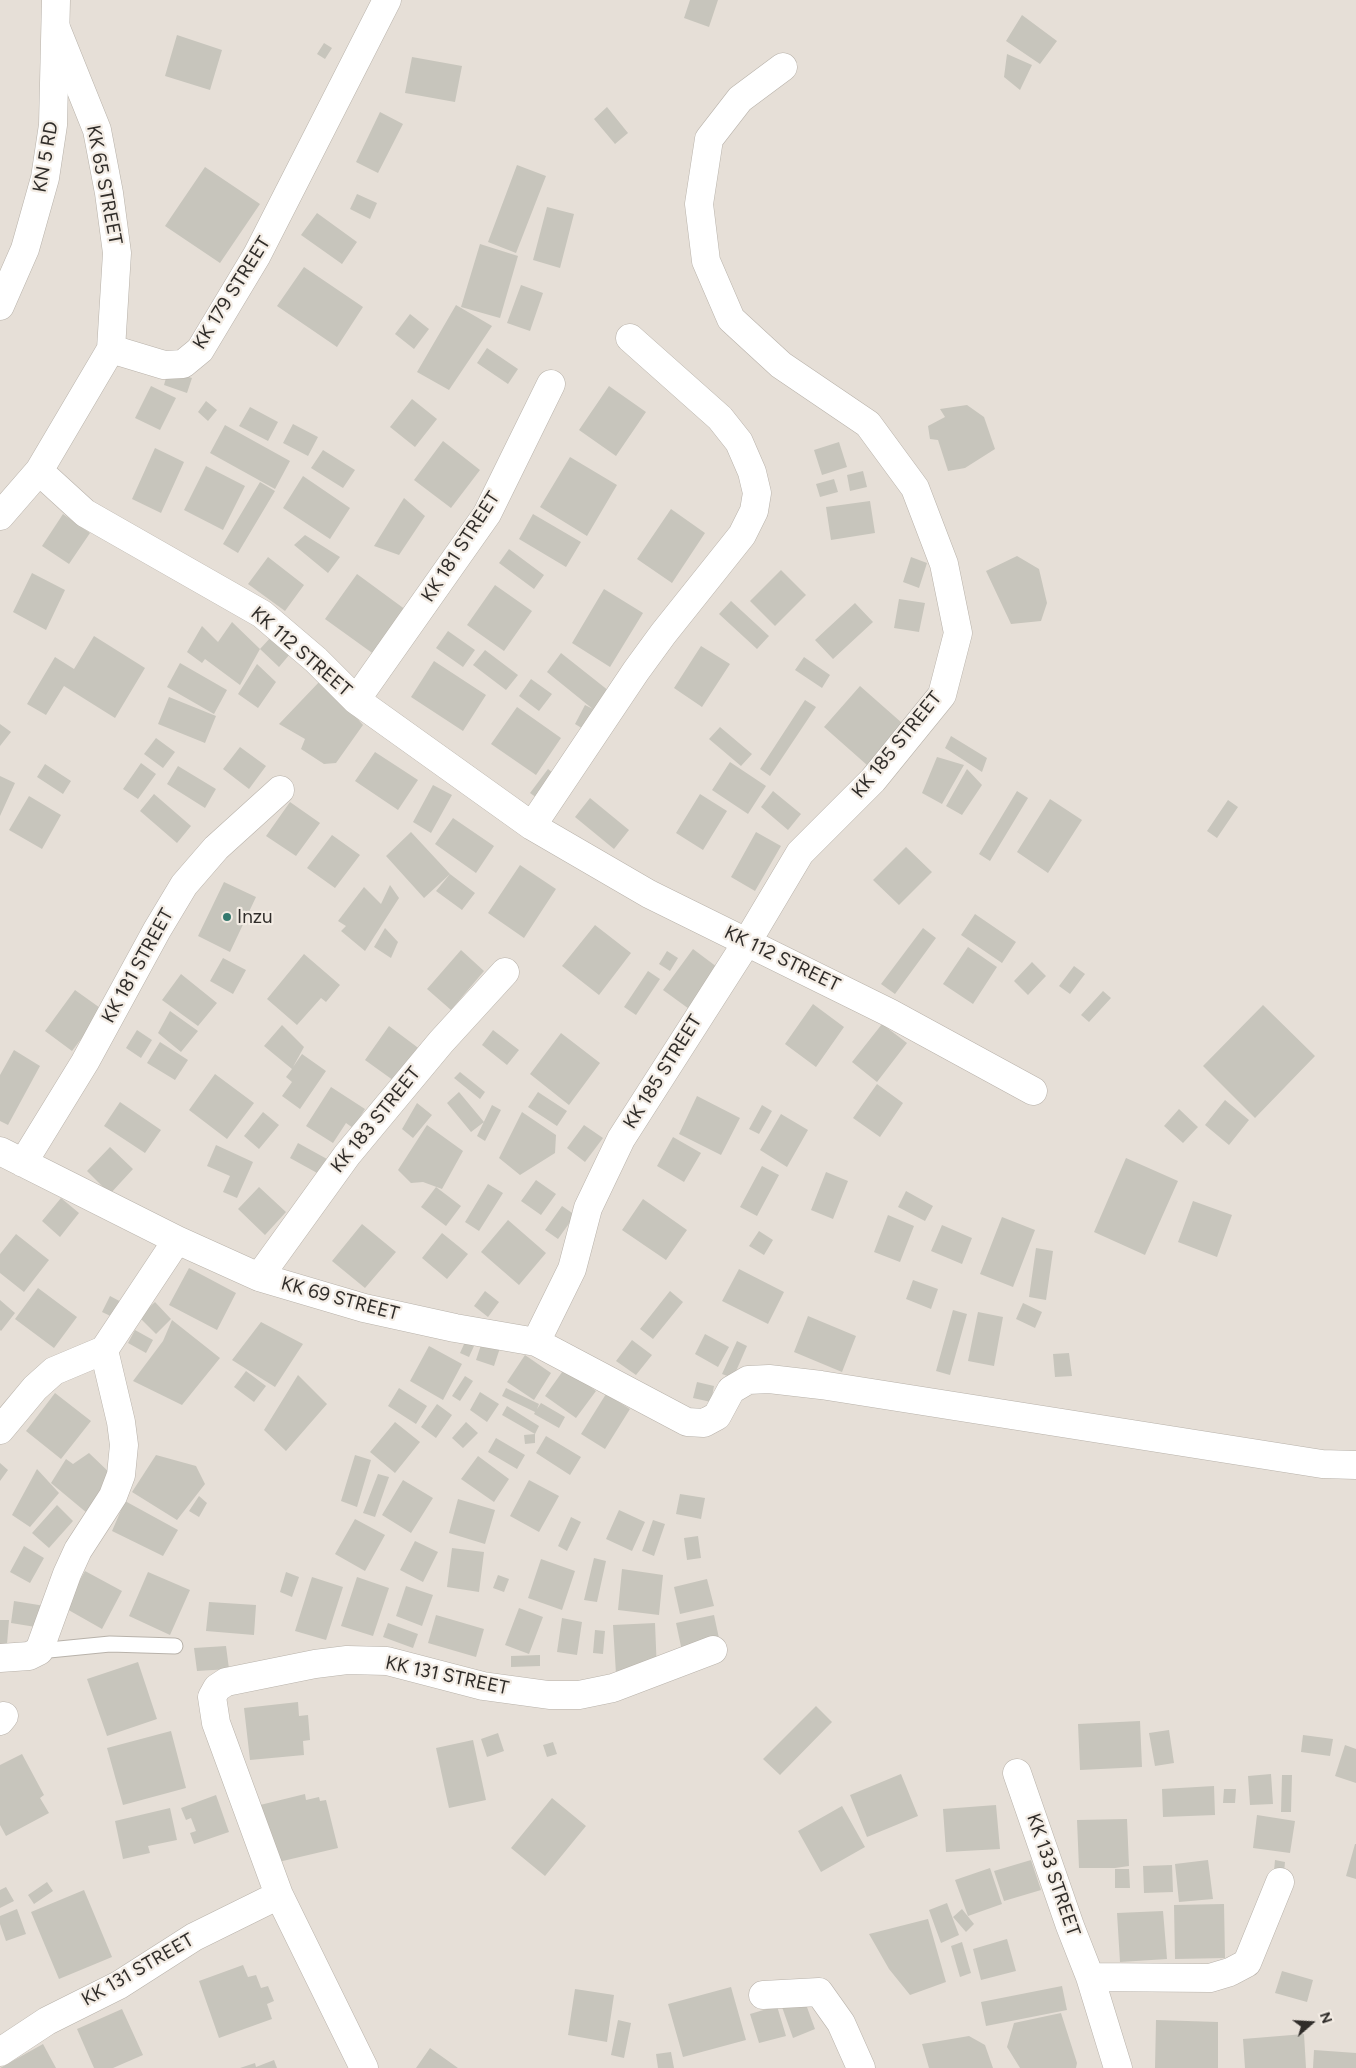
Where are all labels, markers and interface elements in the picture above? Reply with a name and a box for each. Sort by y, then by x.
street label: KN 5 RD [29,120,63,194]
street label: KK 65 STREET [81,123,127,247]
street label: KK 179 STREET [188,233,276,353]
street label: KK 181 STREET [417,488,505,606]
street label: KK 112 STREET [246,602,356,702]
street label: KK 185 STREET [847,687,947,803]
street label: KK 181 STREET [97,905,179,1027]
place label: Inzu [237,906,273,928]
marker: Inzu [221,911,233,923]
street label: KK 112 STREET [720,921,844,997]
street label: KK 185 STREET [619,1011,707,1133]
street label: KK 183 STREET [326,1063,426,1177]
street label: KK 69 STREET [279,1272,401,1326]
street label: KK 131 STREET [383,1652,511,1700]
street label: KK 133 STREET [1021,1811,1085,1939]
street label: KK 131 STREET [78,1929,198,2011]
north arrow [1286,1998,1336,2048]
text: N [1316,2010,1335,2026]

